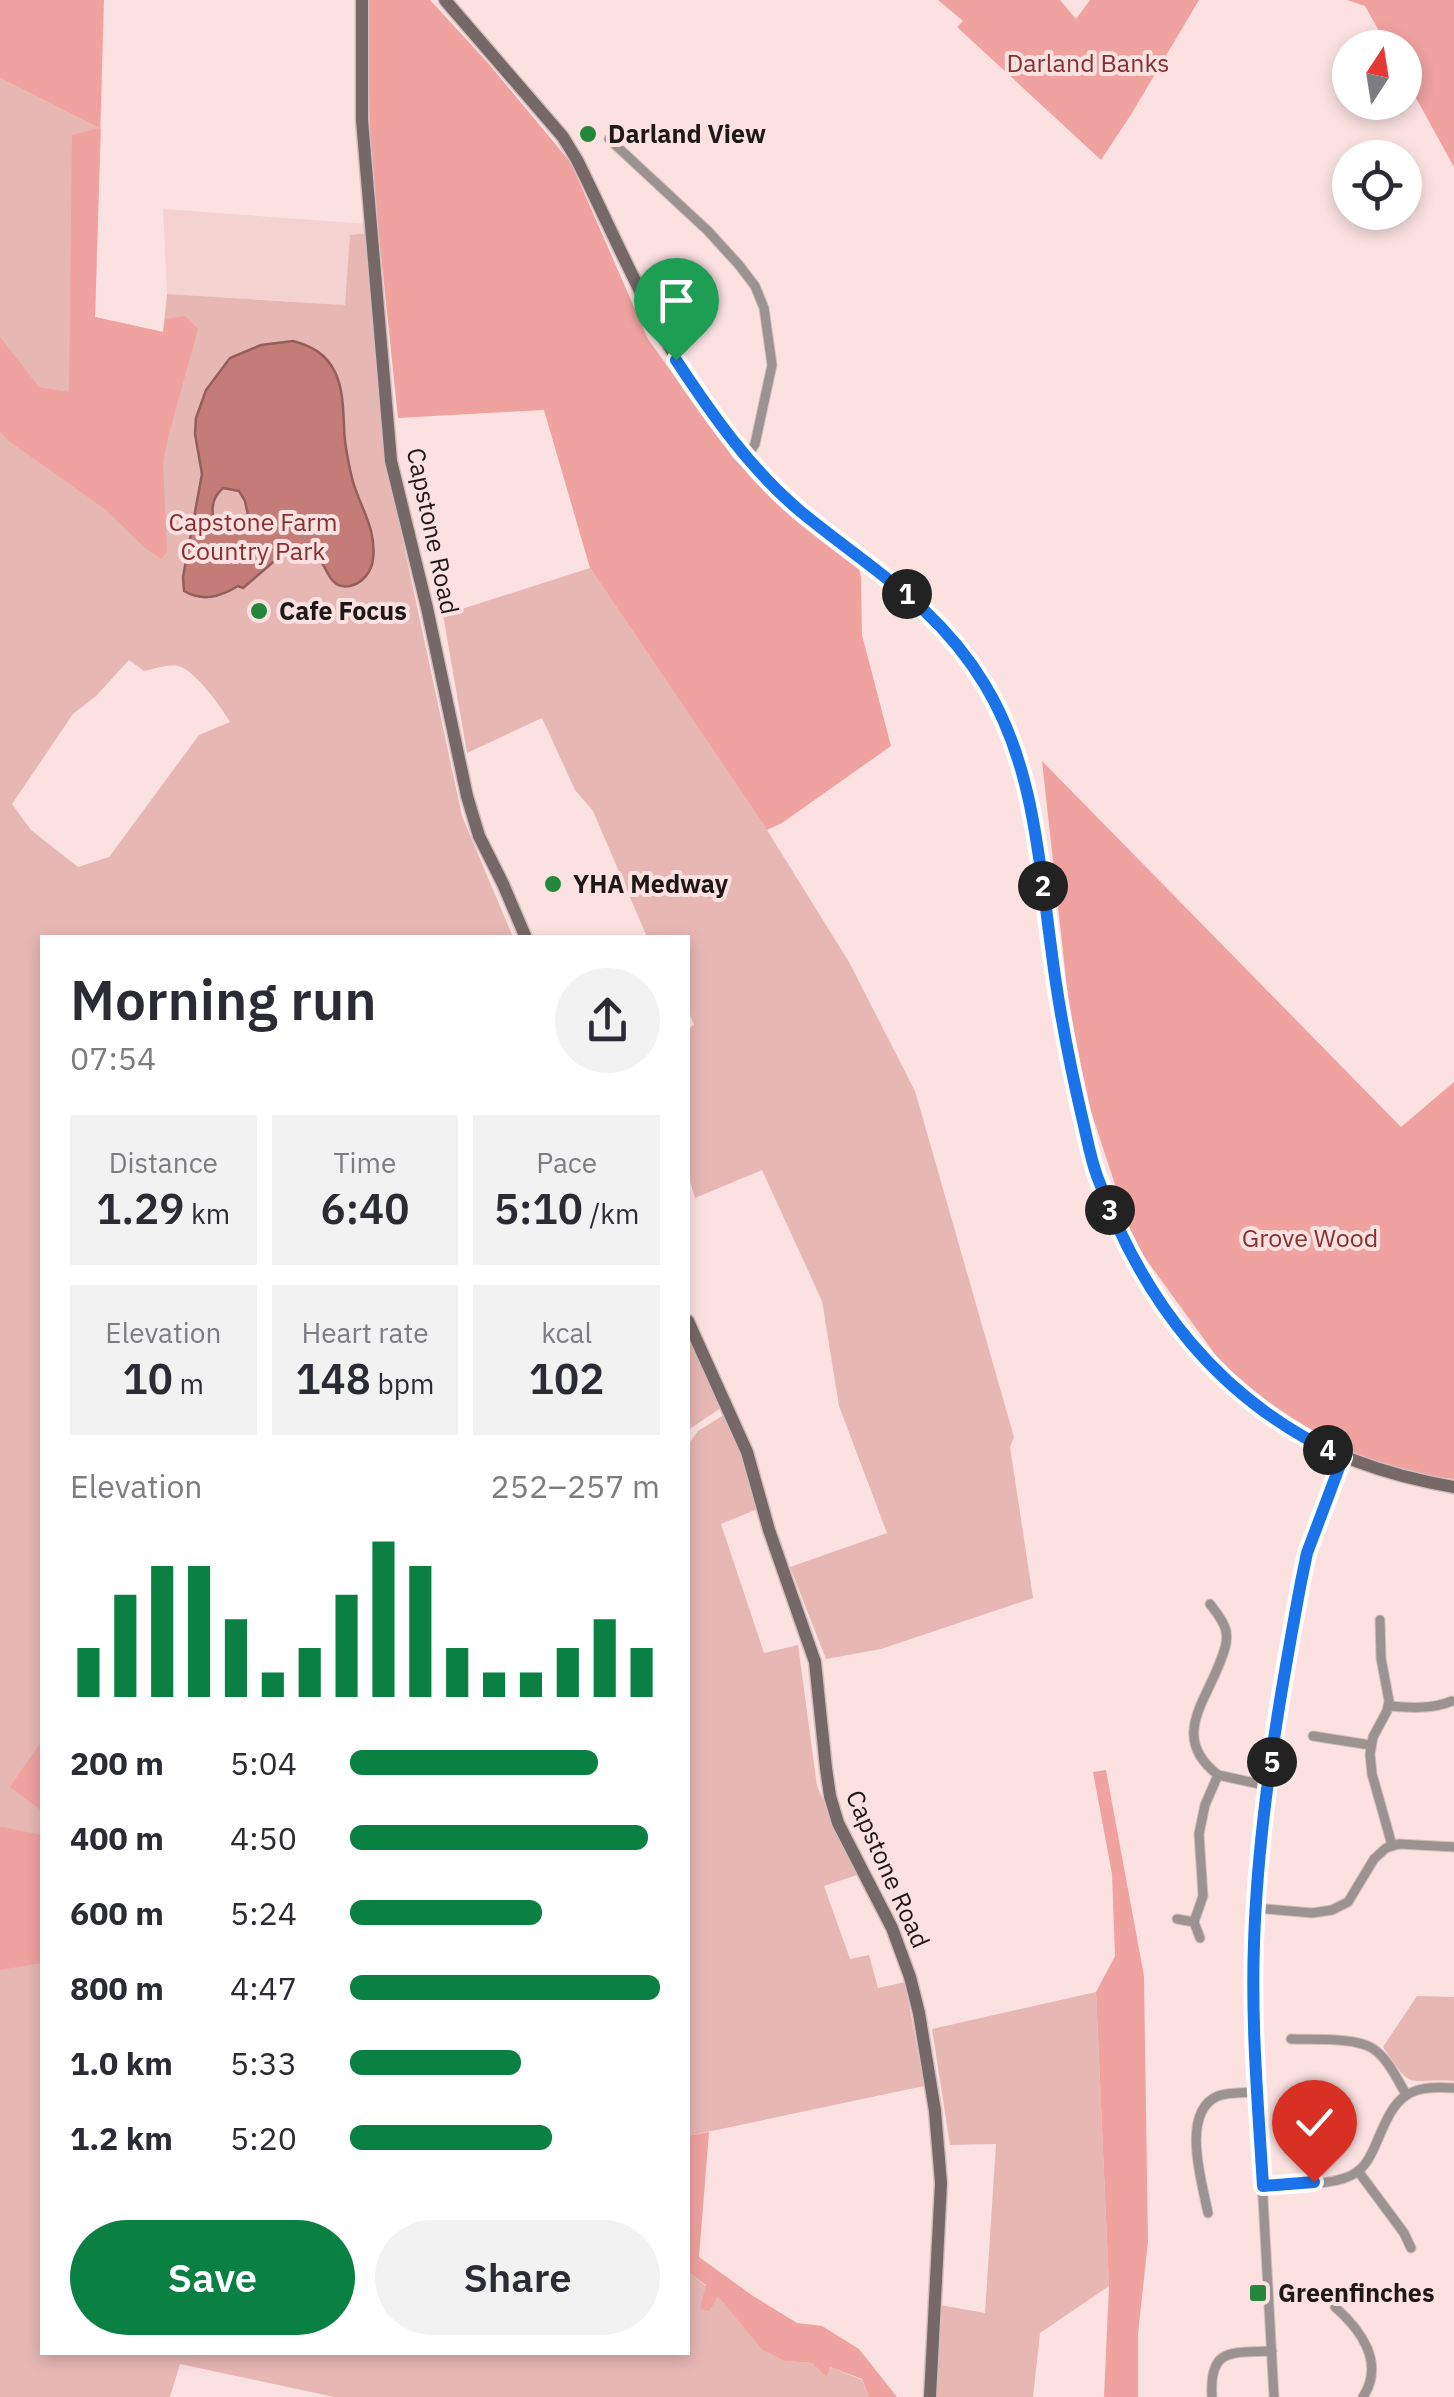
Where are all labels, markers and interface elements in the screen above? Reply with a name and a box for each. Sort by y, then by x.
north arrow [1332,30,1422,120]
map controls [1332,30,1422,230]
park label: Darland Banks [1006,46,1170,79]
place label: Darland View [608,117,766,150]
marker: Darland View [577,123,599,145]
button: locate [1332,140,1422,230]
pin [634,258,719,361]
icon: arrive [649,273,704,328]
street label: Capstone Road [400,445,467,617]
park label: Capstone Farm Country Park [168,505,338,567]
pin: 1 [882,569,932,619]
text: 1 [899,575,915,612]
place label: Cafe Focus [279,594,407,627]
marker: Cafe Focus [248,600,270,622]
pin: 2 [1018,861,1068,911]
place label: YHA Medway [573,867,729,900]
text: 2 [1035,867,1051,904]
marker: YHA Medway [542,873,564,895]
text: Morning run [70,964,377,1035]
button: share [555,968,660,1073]
text: 07:54 [70,1037,156,1079]
text: Distance [109,1144,218,1181]
text: Time [334,1144,396,1181]
text: Pace [536,1144,597,1181]
text: 1.29 [96,1181,185,1236]
text: 6:40 [320,1181,409,1236]
text: 5:10 [494,1181,583,1236]
pin: 3 [1085,1185,1135,1235]
text: 3 [1102,1191,1118,1228]
text: km [185,1195,230,1232]
text: /km [583,1195,639,1232]
park label: Grove Wood [1242,1221,1378,1254]
text: Elevation [105,1314,221,1351]
text: Heart rate [301,1314,429,1351]
text: kcal [541,1314,592,1351]
text: 10 [123,1351,173,1406]
text: 148 [295,1351,371,1406]
text: 102 [529,1351,604,1406]
text: m [173,1365,204,1402]
text: bpm [371,1365,435,1402]
pin: 4 [1303,1425,1353,1475]
text: 4 [1320,1431,1336,1468]
text: Elevation [70,1465,203,1507]
text: 252–257 m [490,1465,660,1507]
pin: 5 [1247,1737,1297,1787]
text: 200 m [70,1742,164,1784]
text: 5:04 [230,1742,297,1784]
text: 5 [1264,1743,1280,1780]
street label: Capstone Road [839,1785,938,1953]
text: 400 m [70,1817,164,1859]
text: 4:50 [230,1817,297,1859]
text: 600 m [70,1892,164,1934]
text: 5:24 [230,1892,297,1934]
text: 800 m [70,1967,164,2009]
text: 4:47 [230,1967,297,2009]
text: 1.0 km [70,2042,173,2084]
text: 5:33 [230,2042,297,2084]
pin [1272,2080,1357,2183]
icon: check [1287,2095,1342,2150]
text: 1.2 km [70,2117,173,2159]
text: 5:20 [230,2117,297,2159]
button: Save [70,2220,355,2335]
button: Share [375,2220,660,2335]
place label: Greenfinches [1278,2276,1435,2309]
marker: Greenfinches [1247,2282,1269,2304]

